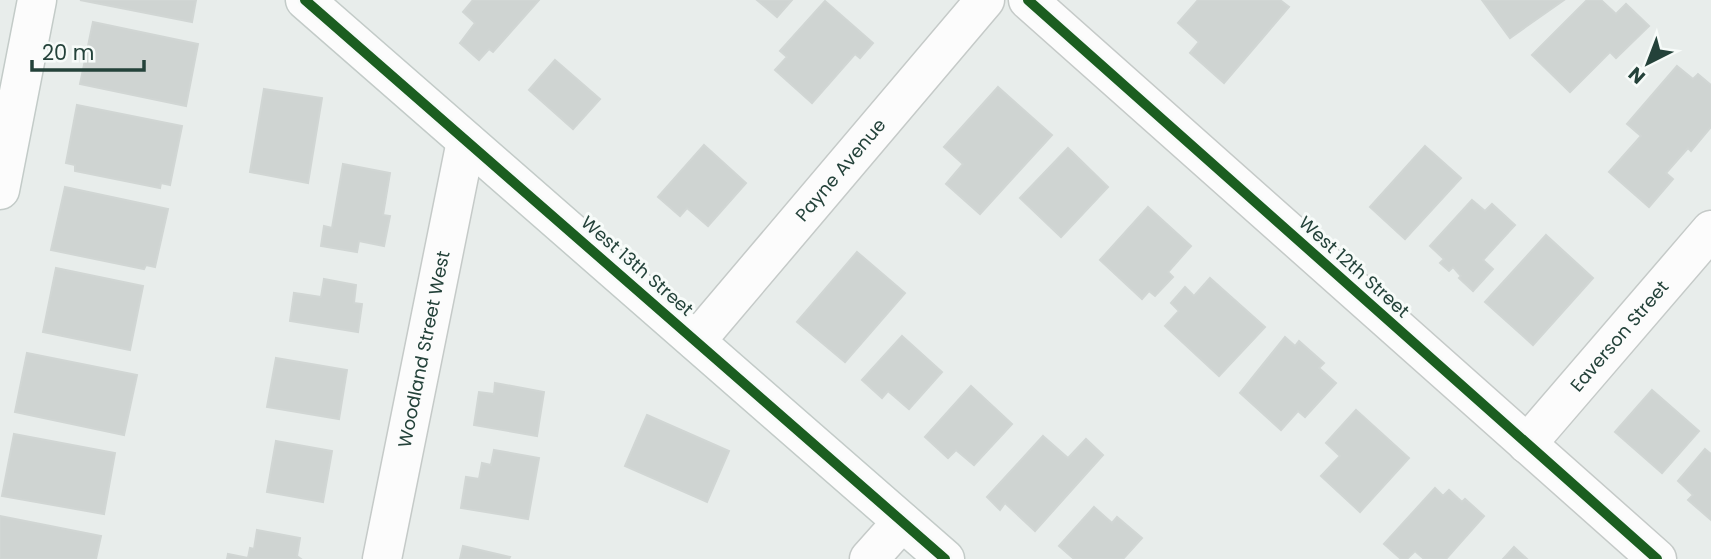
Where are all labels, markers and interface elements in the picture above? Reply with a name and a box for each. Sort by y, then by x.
scale bar [32,28,144,72]
north arrow [1613,28,1683,98]
text: 20 m [42,38,95,67]
text: N [1623,60,1651,90]
street label: Payne Avenue [790,113,891,227]
street label: West 13th Street [576,210,699,321]
street label: West 12th Street [1294,210,1415,323]
street label: Woodland Street West [392,248,456,450]
street label: Eaverson Street [1564,275,1674,397]

